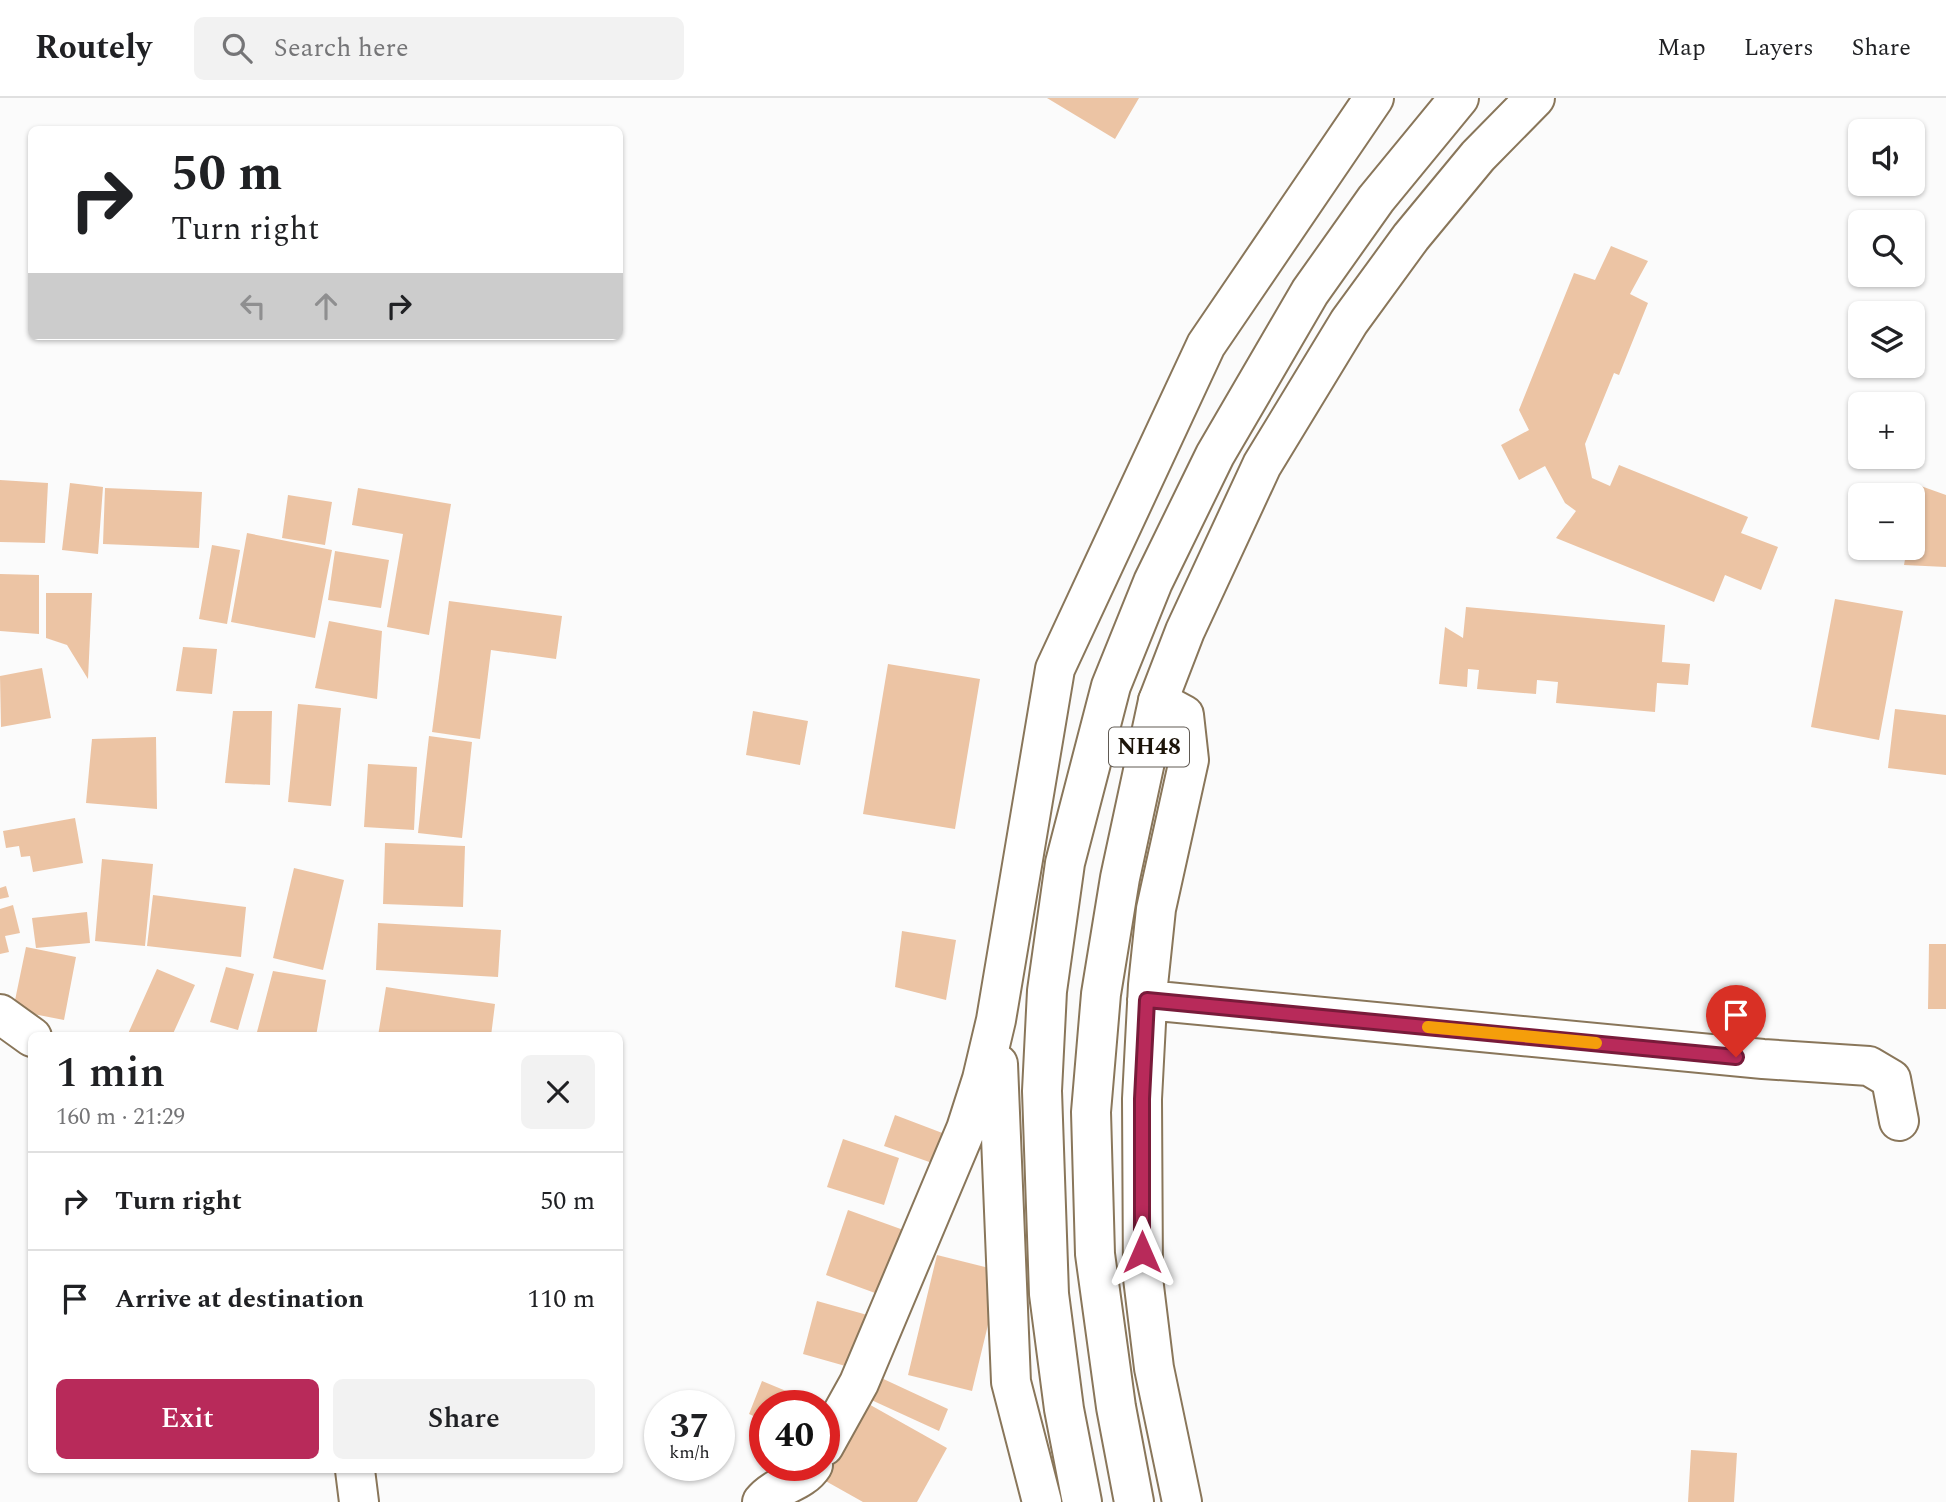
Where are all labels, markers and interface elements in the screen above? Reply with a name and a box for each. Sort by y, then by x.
search box [194,17,684,80]
text: Routely [35,23,152,73]
text: Search here [274,28,409,68]
icon: search [218,29,256,67]
text: Map [1657,30,1706,66]
text: Layers [1744,30,1814,66]
text: Share [1852,30,1911,66]
map controls [1848,119,1925,560]
button: sound [1848,119,1925,196]
text: 50 m [171,137,282,212]
icon: right [56,154,147,245]
text: Turn right [171,205,319,254]
button: search [1848,210,1925,287]
icon: left [234,287,272,325]
icon: ahead [307,287,345,325]
icon: right [380,287,418,325]
button: layers [1848,301,1925,378]
button: + [1848,392,1925,469]
button: − [1848,483,1925,560]
road number: NH48 [1109,727,1189,766]
pin [1706,985,1766,1057]
icon: arrive [1717,996,1755,1034]
text: 1 min [56,1042,165,1105]
button: close [521,1055,595,1129]
text: 160 m · 21:29 [56,1100,185,1135]
text: Turn right [115,1181,242,1221]
text: 50 m [540,1181,595,1221]
icon: right [56,1182,94,1220]
position arrow [1105,1215,1179,1289]
text: Arrive at destination [115,1279,364,1319]
text: 110 m [527,1279,595,1319]
icon: arrive [56,1280,94,1318]
button: Exit [56,1379,319,1459]
button: Share [333,1379,595,1459]
speed limit sign: 40 [749,1390,840,1481]
text: 37 [670,1400,709,1453]
text: km/h [669,1439,710,1466]

